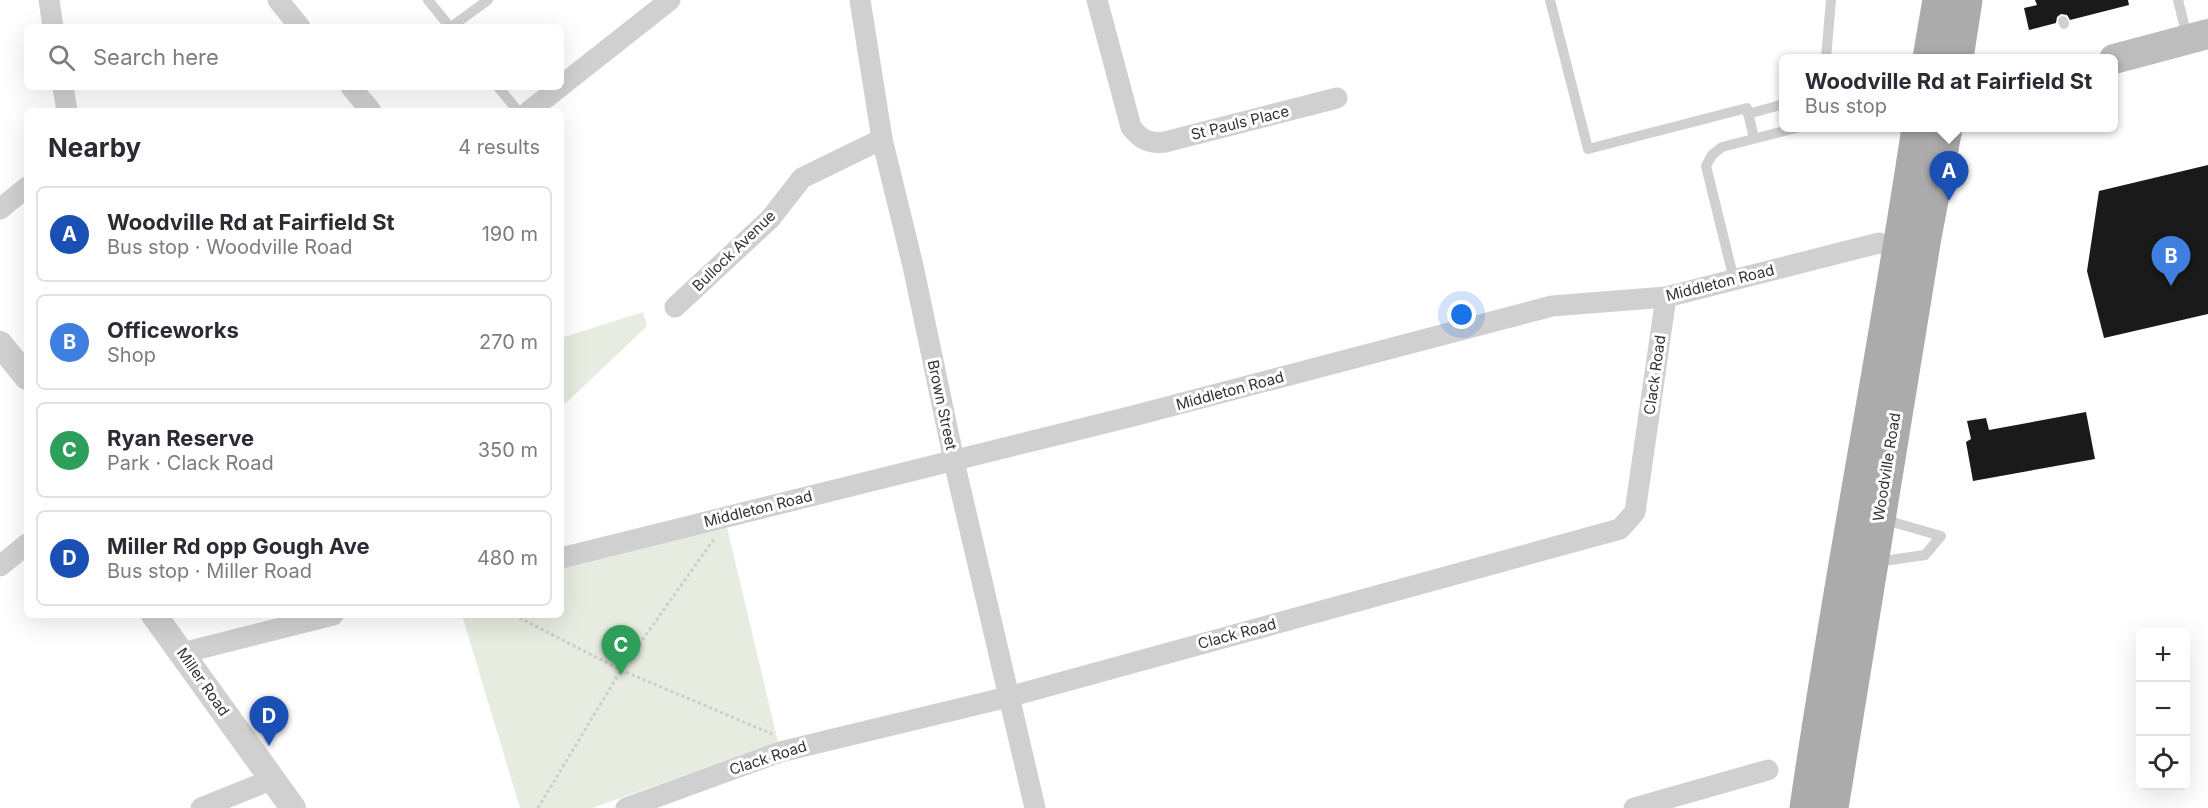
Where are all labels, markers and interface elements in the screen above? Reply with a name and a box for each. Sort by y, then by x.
search box [24,24,564,90]
icon: search [45,41,78,74]
text: Search here [93,44,219,70]
popup [1779,54,2118,132]
text: Woodville Rd at Fairfield St [1805,68,2092,94]
text: Bus stop [1805,94,1887,118]
street label: St Pauls Place [1189,101,1291,144]
text: Nearby [48,132,141,163]
text: 4 results [458,135,540,159]
pin: A [1930,152,1968,201]
street label: Bullock Avenue [688,206,779,295]
text: Woodville Rd at Fairfield St [107,209,395,235]
text: A [62,222,77,246]
text: 190 m [482,222,538,246]
text: Bus stop · Woodville Road [107,235,353,259]
pin: B [2152,236,2190,286]
street label: Middleton Road [1664,260,1776,305]
your location [1447,300,1476,329]
text: Officeworks [107,317,239,343]
text: B [63,330,76,354]
text: 270 m [479,330,538,354]
street label: Clack Road [1640,334,1669,416]
text: Shop [107,343,156,367]
street label: Brown Street [924,358,961,452]
street label: Middleton Road [1174,367,1286,414]
street label: Woodville Road [1869,411,1904,523]
text: Ryan Reserve [107,425,254,451]
text: C [62,438,77,462]
text: 350 m [478,438,538,462]
text: Park · Clack Road [107,451,274,475]
street label: Middleton Road [702,486,814,531]
text: Miller Rd opp Gough Ave [107,533,370,559]
text: D [62,546,77,570]
text: 480 m [477,546,538,570]
text: Bus stop · Miller Road [107,559,312,583]
street label: Clack Road [1196,614,1278,653]
pin: C [602,626,640,675]
map controls [2136,628,2190,790]
button: + [2136,628,2190,682]
street label: Miller Road [173,644,234,720]
button: − [2136,682,2190,736]
pin: D [250,696,288,746]
street label: Clack Road [727,736,809,779]
button: locate [2136,736,2190,790]

